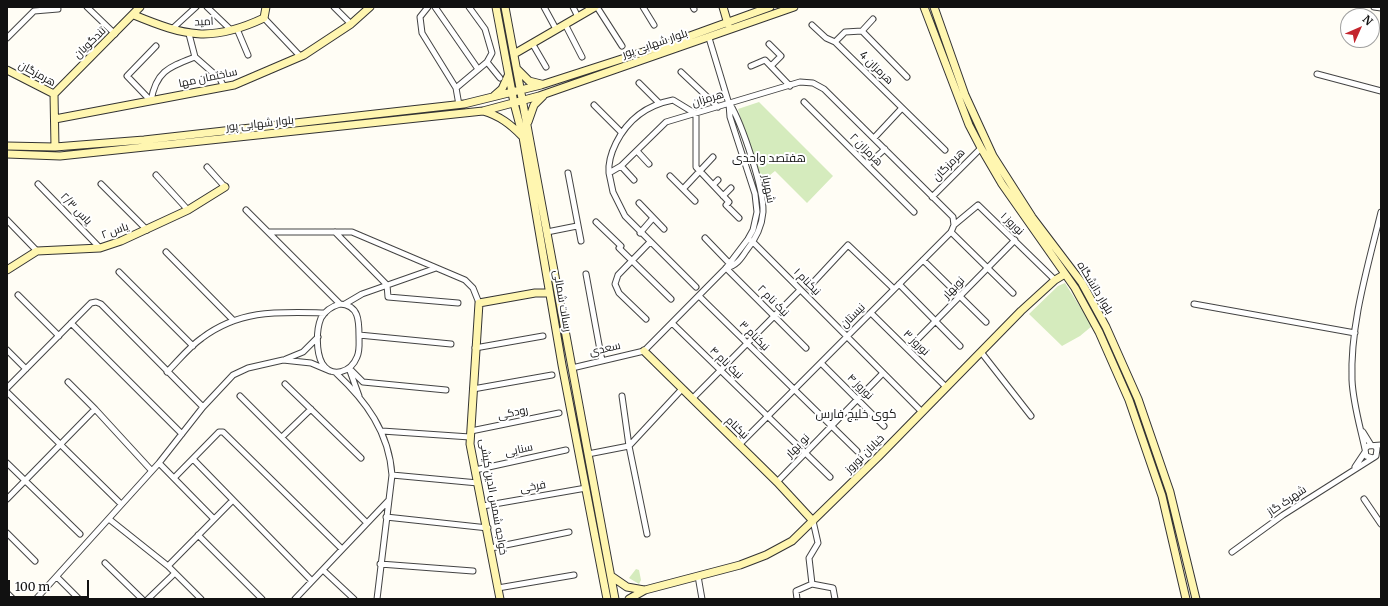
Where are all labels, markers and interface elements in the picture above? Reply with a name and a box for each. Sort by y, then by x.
north arrow [1340,8,1380,48]
text: N [1360,12,1376,28]
street label: امید [194,15,214,29]
street label: تندگویان [71,25,109,61]
street label: بلوار شهابی پور [621,27,689,61]
street label: هرمزان 4 [856,49,896,87]
street label: هرمزگان [16,58,58,90]
street label: ساختمان مها [177,65,239,91]
street label: هرمزان [690,88,726,110]
street label: بلوار شهابی پور [225,114,295,134]
street label: هرمزان ۲ [847,131,885,169]
street label: هرمزگان [930,146,968,184]
district label: هفتصد واحدی [732,152,806,166]
street label: شهریار [759,174,777,204]
street label: یاس ۲/۳ [57,190,95,228]
street label: نوروز ۱ [998,210,1026,238]
street label: یاس ۲ [100,220,130,242]
street label: بلوار دانشگاه [1074,259,1116,317]
street label: نیکنام ۱ [791,266,823,298]
street label: رسالت شمالی [550,269,574,333]
street label: نوبهار [940,274,968,302]
street label: نیک نام ۲ [754,282,792,320]
street label: نیستان [838,301,868,331]
street label: نیکنام ۳ [736,318,772,354]
street label: نوروز ۳ [900,327,932,359]
street label: سعدی [588,339,622,359]
street label: نیک نام ۴ [707,344,745,382]
street label: نوروز ۴ [844,371,876,403]
street label: رودکی [497,404,529,422]
district label: کوی خلیج فارس [816,408,896,422]
street label: نیکنام [723,414,751,442]
street label: نو بهار [783,431,813,461]
street label: خیابان نوروز [843,432,887,476]
street label: خواجه شمس الدين كيشی [476,438,510,556]
street label: سنایی [504,441,534,459]
street label: فرخی [519,478,547,496]
street label: شهرک گاز [1265,483,1309,519]
scale bar [10,572,91,598]
text: 100 m [15,579,50,594]

